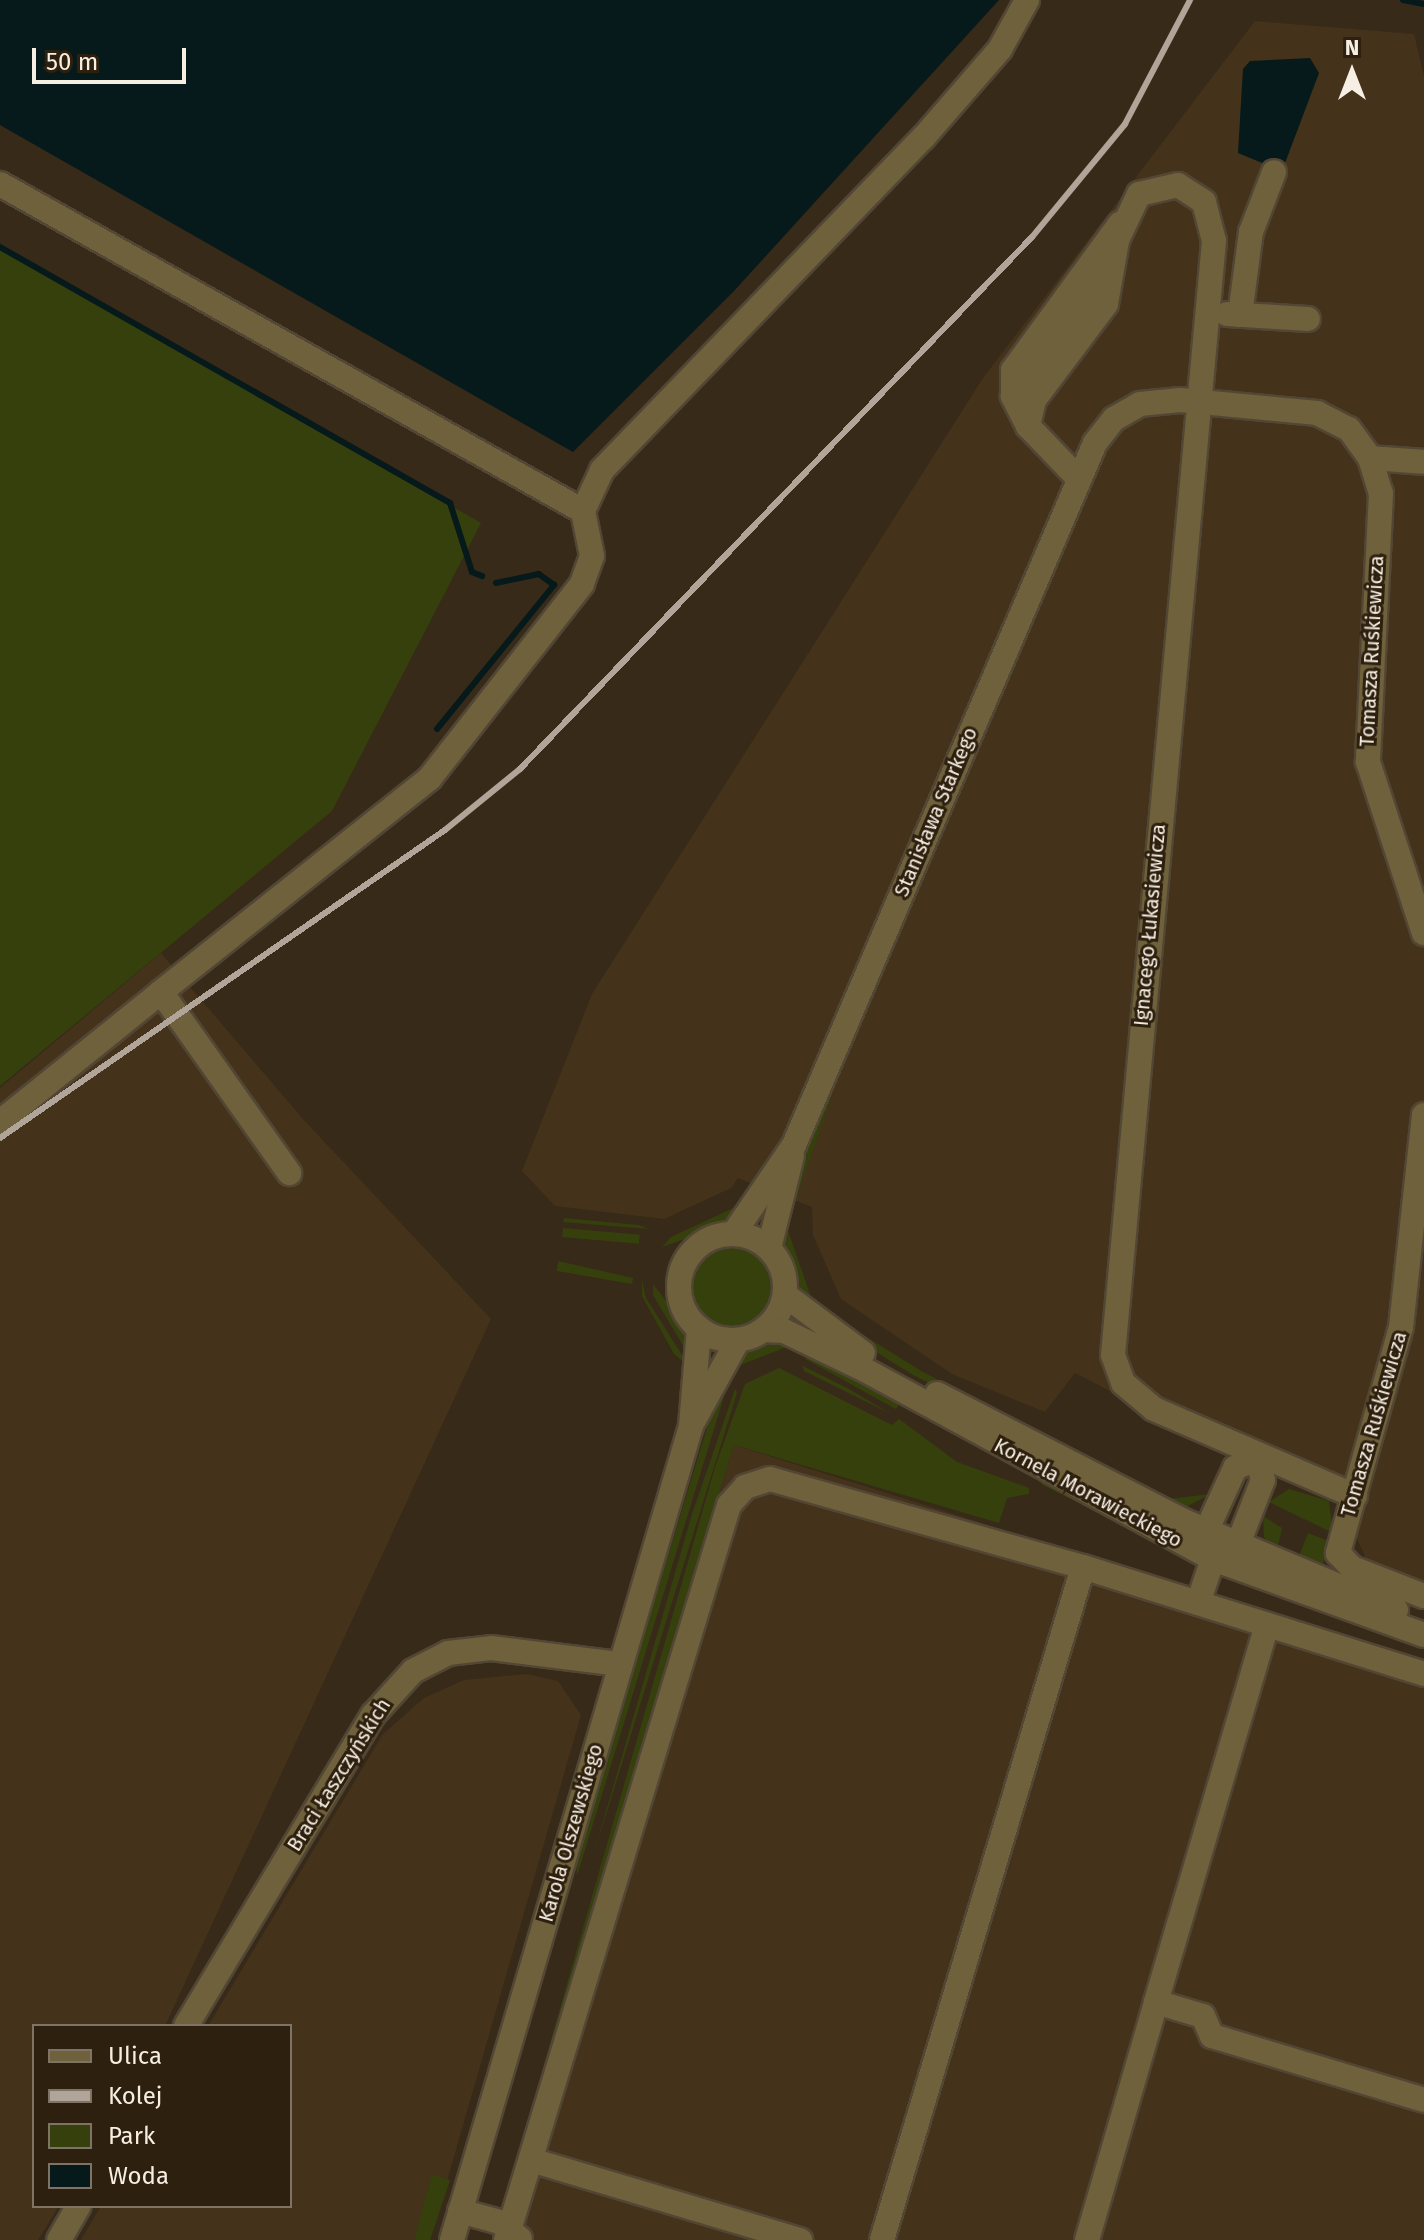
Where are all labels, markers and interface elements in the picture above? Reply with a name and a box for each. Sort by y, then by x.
scale bar [36,32,190,82]
north arrow [1312,32,1392,112]
text: N [1345,34,1359,61]
text: 50 m [46,48,98,76]
street label: Tomasza Ruśkiewicza [1355,555,1389,747]
street label: Stanisława Starkego [889,724,983,900]
street label: Ignacego Łukasiewicza [1129,823,1171,1027]
street label: Tomasza Ruśkiewicza [1336,1329,1412,1519]
street label: Kornela Morawieckiego [990,1433,1186,1553]
street label: Braci Łaszczyńskich [282,1694,396,1856]
street label: Karola Olszewskiego [534,1741,608,1925]
legend [32,2024,292,2208]
text: Ulica [108,2042,162,2070]
text: Kolej [108,2082,163,2110]
text: Park [108,2122,155,2150]
text: Woda [108,2162,169,2190]

